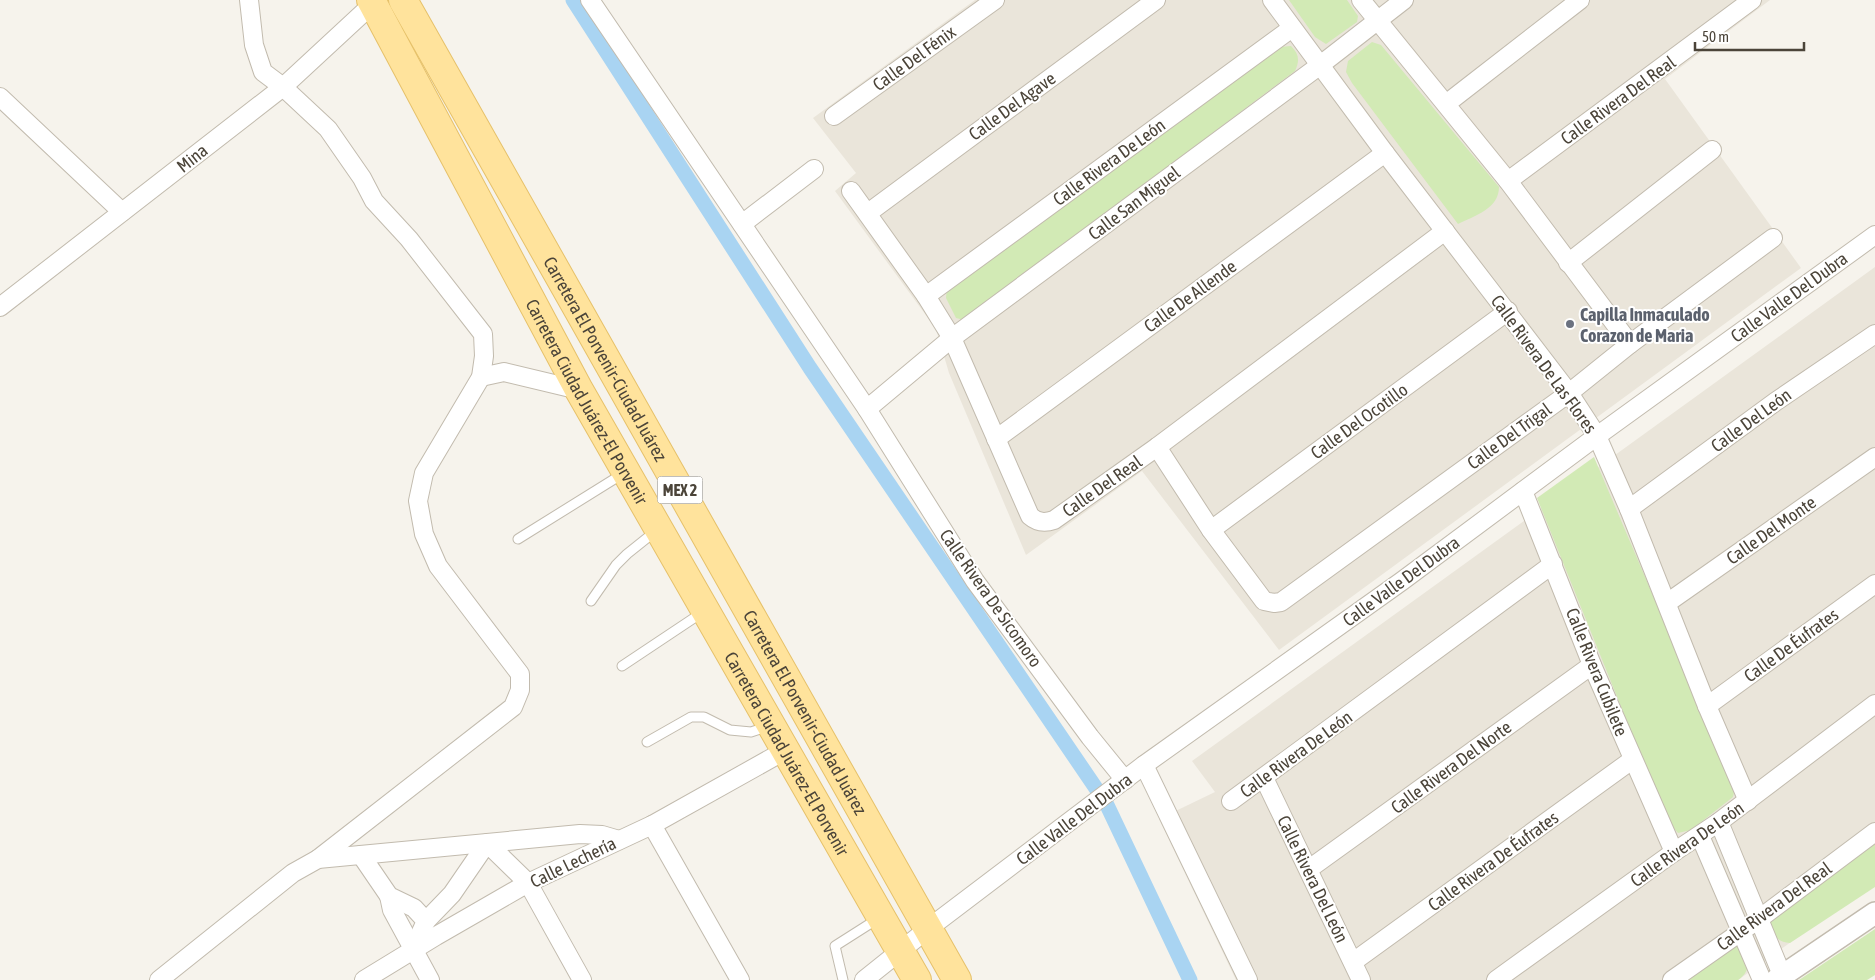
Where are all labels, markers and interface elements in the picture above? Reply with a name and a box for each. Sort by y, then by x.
scale bar [1695,20,1804,52]
street label: Calle Del Fénix [869,21,959,95]
text: 50 m [1702,28,1729,45]
street label: Calle Rivera Del Real [1557,51,1680,149]
street label: Calle Del Agave [965,68,1059,144]
street label: Calle Rivera De León [1049,114,1169,210]
street label: Mina [172,139,212,177]
street label: Calle San Miguel [1084,162,1184,244]
street label: Calle Valle Del Dubra [1727,248,1851,346]
street label: Carretera El Porvenir-Ciudad Juárez [540,253,672,465]
street label: Calle De Allende [1140,255,1240,337]
street label: Calle Rivera De Las Flores [1487,291,1601,437]
street label: Carretera Ciudad Juárez-El Porvenir [522,295,653,508]
place label: Capilla Inmaculado Corazon de Maria [1580,304,1710,346]
marker: Capilla Inmaculado Corazon de Maria [1564,318,1576,330]
street label: Calle Del Ocotillo [1306,379,1412,463]
street label: Calle Del León [1707,384,1795,456]
street label: Calle Del Trigal [1463,398,1555,474]
street label: Calle Del Real [1058,451,1146,521]
road number: MEX 2 [658,476,702,504]
street label: Calle Del Monte [1722,491,1820,569]
street label: Calle Rivera De Sicomoro [936,525,1046,671]
street label: Calle Valle Del Dubra [1339,532,1463,630]
street label: Calle De Éufrates [1740,604,1842,686]
street label: Calle Rivera Cubilete [1562,605,1632,739]
street label: Carretera El Porvenir-Ciudad Juárez [739,606,872,818]
street label: Carretera Ciudad Juárez-El Porvenir [721,648,854,860]
street label: Calle Rivera De León [1236,706,1356,802]
street label: Calle Rivera Del Norte [1387,716,1515,818]
street label: Calle Valle Del Dubra [1012,769,1136,869]
street label: Calle Rivera De León [1626,797,1748,891]
street label: Calle Rivera De Éufrates [1424,807,1562,915]
street label: Calle Rivera Del León [1273,812,1353,946]
street label: Calle Lechería [527,832,619,892]
street label: Calle Rivera Del Real [1713,857,1836,955]

